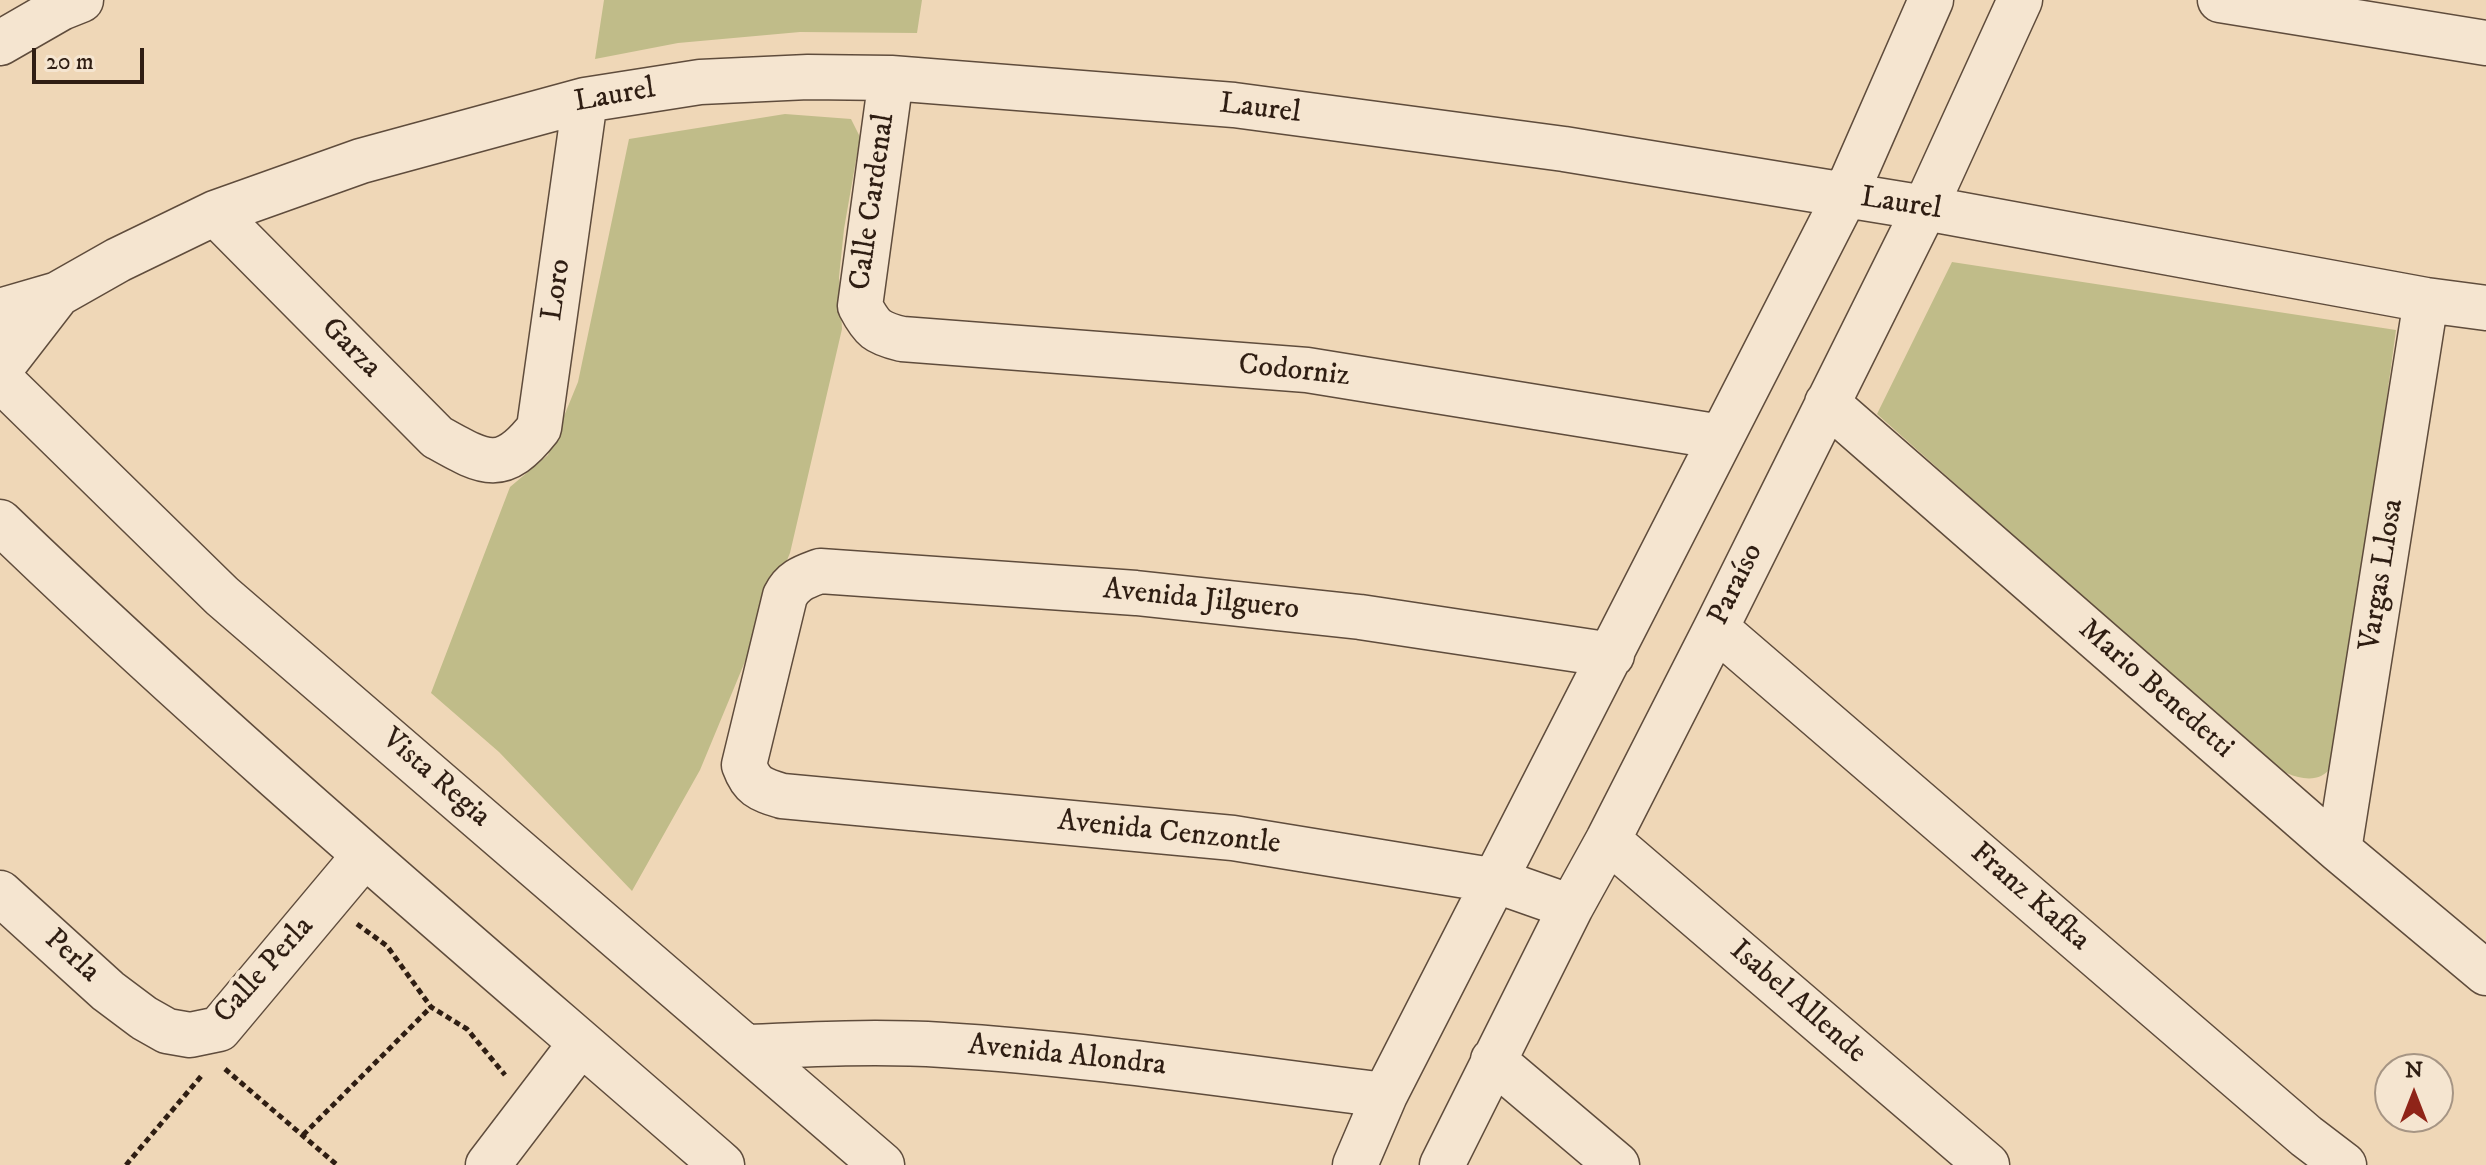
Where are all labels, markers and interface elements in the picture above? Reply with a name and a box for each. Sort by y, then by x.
scale bar [36,32,148,82]
text: 20 m [46,47,94,77]
street label: Laurel [572,72,658,122]
street label: Laurel [1217,87,1303,133]
street label: Calle Cardenal [844,111,904,293]
street label: Laurel [1858,181,1944,229]
street label: Loro [536,257,580,323]
street label: Garza [312,311,388,387]
street label: Codorniz [1237,348,1351,396]
street label: Vargas Llosa [2353,497,2413,653]
street label: Paraíso [1702,538,1772,632]
street label: Avenida Jilguero [1101,573,1301,629]
street label: Mario Benedetti [2070,613,2240,767]
street label: Vista Regia [373,722,497,836]
street label: Avenida Cenzontle [1056,804,1282,864]
street label: Franz Kafka [1962,836,2096,960]
street label: Calle Perla [208,910,322,1032]
street label: Perla [36,923,106,991]
street label: Isabel Allende [1721,934,1873,1072]
street label: Avenida Alondra [966,1029,1168,1085]
north arrow [2374,1053,2454,1133]
text: N [2405,1057,2423,1084]

